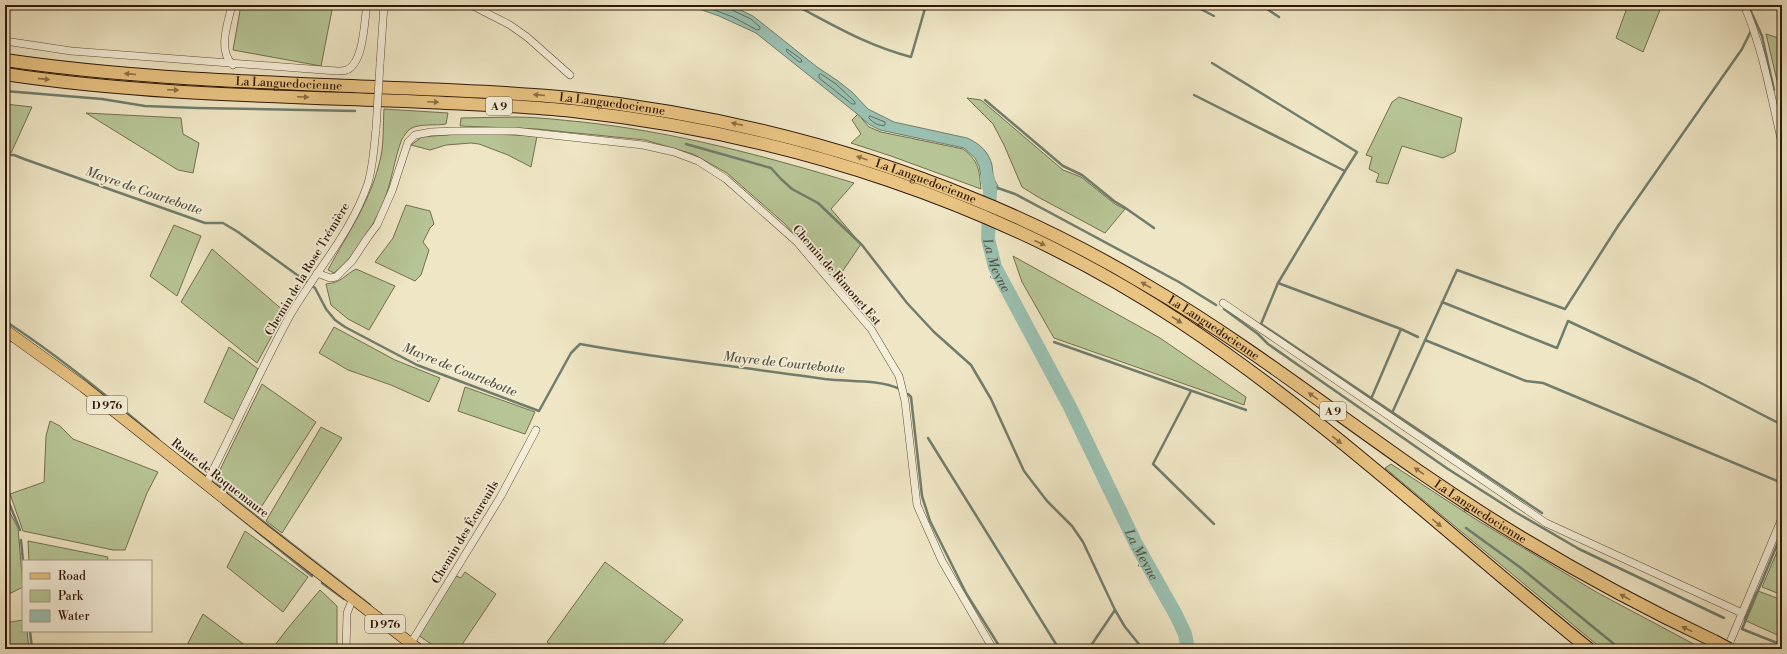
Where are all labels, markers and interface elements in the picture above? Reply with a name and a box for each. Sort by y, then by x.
one-way arrow [124,70,136,77]
street label: La Languedocienne [235,74,343,94]
one-way arrow [38,75,50,82]
one-way arrow [167,87,179,94]
street label: La Languedocienne [558,90,666,119]
one-way arrow [533,92,545,99]
one-way arrow [297,94,310,100]
road number: A 9 [486,97,512,115]
one-way arrow [427,99,439,106]
one-way arrow [731,120,743,126]
one-way arrow [856,155,868,161]
street label: La Languedocienne [873,156,979,207]
water label: Mayre de Courtebotte [83,163,204,218]
street label: Chemin de la Rose Trémière [262,200,353,338]
street label: Chemin de Rimonet Est [789,222,885,329]
water label: La Meyne [979,236,1014,295]
one-way arrow [1034,240,1045,246]
one-way arrow [1141,282,1152,289]
street label: La Languedocienne [1165,293,1262,364]
one-way arrow [1172,316,1183,324]
water label: Mayre de Courtebotte [400,340,519,400]
water label: Mayre de Courtebotte [722,349,846,377]
one-way arrow [1307,392,1318,400]
road number: D 976 [87,396,127,414]
road number: A 9 [1320,402,1346,420]
street label: Route de Roquemaure [168,436,271,521]
one-way arrow [1332,436,1343,444]
one-way arrow [1414,467,1424,475]
street label: Chemin des Écureuils [427,477,502,587]
street label: La Languedocienne [1431,477,1529,547]
one-way arrow [1432,519,1443,528]
water label: La Meyne [1121,526,1162,583]
legend [22,560,152,632]
text: Road [58,569,86,584]
text: Park [58,589,84,604]
one-way arrow [1620,594,1631,601]
text: Water [57,609,90,624]
road number: D 976 [365,615,405,633]
one-way arrow [1681,626,1692,632]

